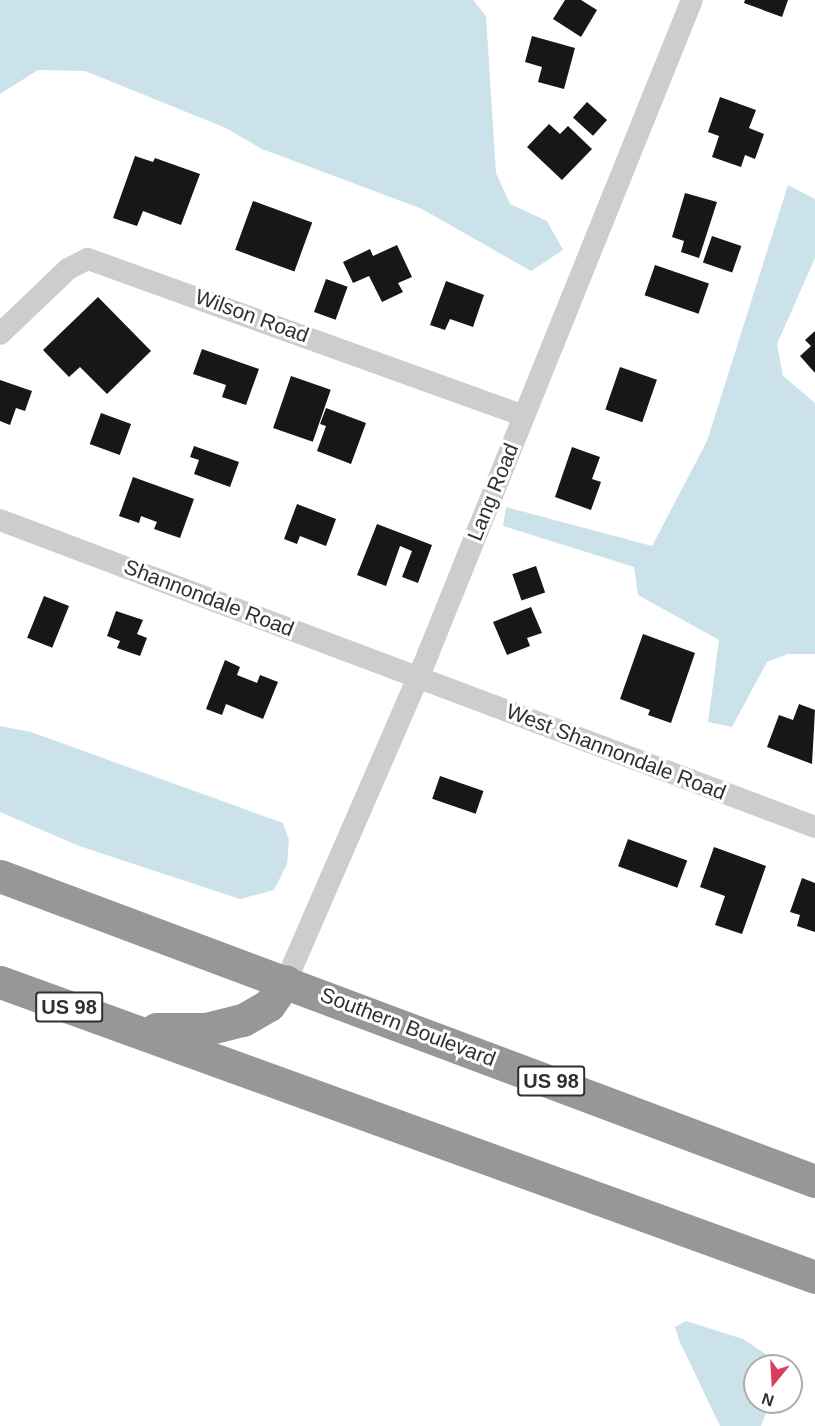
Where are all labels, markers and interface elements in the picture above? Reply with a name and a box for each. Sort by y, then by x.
street label: Wilson Road [192,284,312,348]
street label: Lang Road [462,440,524,544]
street label: Shannondale Road [121,554,297,642]
street label: West Shannondale Road [503,698,729,806]
street label: Southern Boulevard [317,982,499,1072]
road number: US 98 [34,990,104,1024]
road number: US 98 [516,1064,586,1098]
north arrow [743,1354,803,1414]
text: N [760,1390,776,1410]

